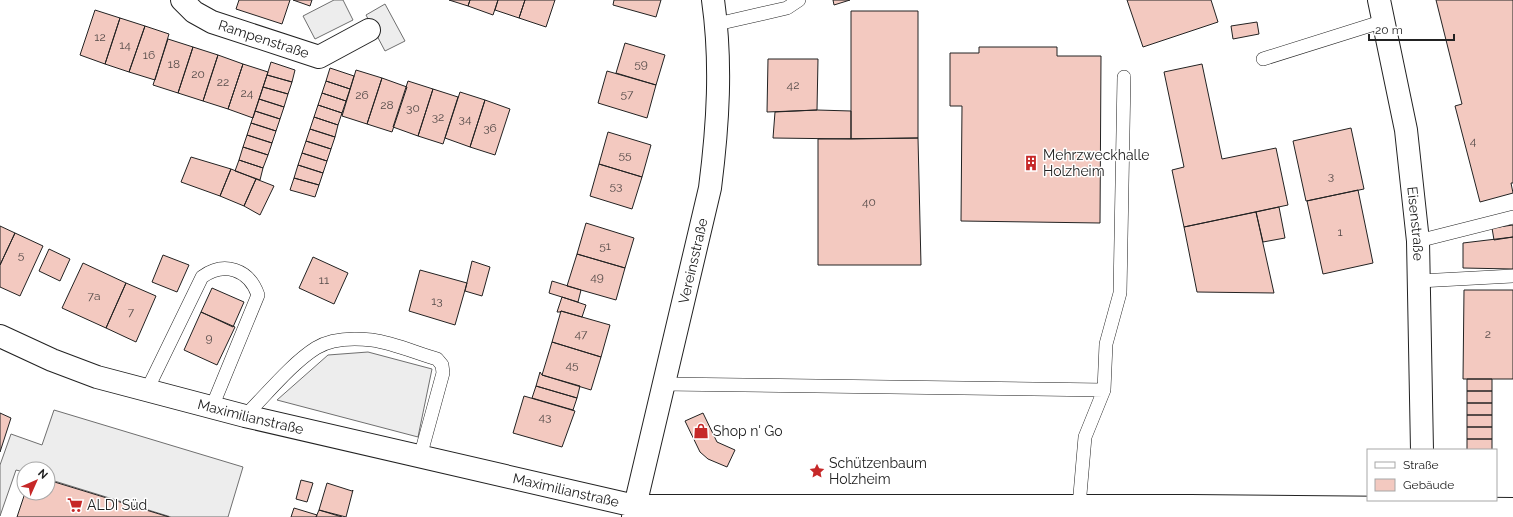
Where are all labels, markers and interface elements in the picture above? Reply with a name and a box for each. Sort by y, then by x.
scale bar [1369,16,1454,42]
street label: Rampenstraße [216,17,311,61]
text: 20 m [1375,23,1403,37]
house number: 12 [94,30,106,44]
house number: 14 [119,38,131,52]
house number: 16 [143,48,155,62]
house number: 18 [168,57,180,71]
house number: 59 [634,57,648,71]
house number: 20 [191,67,205,81]
house number: 22 [217,75,229,89]
house number: 42 [787,78,799,92]
house number: 24 [241,86,254,100]
house number: 57 [621,87,634,101]
house number: 26 [355,88,369,102]
house number: 28 [380,98,394,112]
house number: 30 [406,101,420,115]
house number: 32 [432,110,444,124]
house number: 34 [459,112,472,126]
house number: 36 [483,121,497,135]
house number: 4 [1470,134,1477,148]
place label: Mehrzweckhalle Holzheim [1043,147,1149,179]
house number: 55 [618,148,632,162]
building icon: Mehrzweckhalle Holzheim [1022,154,1040,172]
house number: 3 [1328,169,1334,183]
house number: 53 [610,179,622,193]
street label: Eisenstraße [1404,186,1426,261]
house number: 40 [862,195,876,209]
street label: Vereinsstraße [675,217,711,305]
house number: 1 [1337,225,1343,239]
house number: 51 [599,239,611,253]
house number: 5 [18,248,25,262]
house number: 49 [590,270,604,284]
house number: 11 [319,273,329,287]
house number: 7a [88,289,100,303]
house number: 13 [431,294,443,308]
house number: 7 [128,305,135,319]
house number: 47 [575,327,588,341]
house number: 2 [1485,327,1491,341]
house number: 9 [205,331,213,345]
house number: 45 [565,358,579,372]
street label: Maximilianstraße [196,396,305,437]
house number: 43 [539,410,551,424]
shop icon: Shop n' Go [692,422,710,440]
place label: Shop n' Go [713,423,783,439]
legend [1367,449,1497,501]
place label: Schützenbaum Holzheim [829,455,927,487]
text: Straße [1403,458,1439,472]
north arrow [16,461,56,501]
place icon: Schützenbaum Holzheim [808,462,826,480]
text: N [35,467,50,482]
street label: Maximilianstraße [511,470,621,510]
text: Gebäude [1403,478,1454,492]
supermarket icon: ALDI Süd [66,496,84,514]
place label: ALDI Süd [87,497,147,513]

